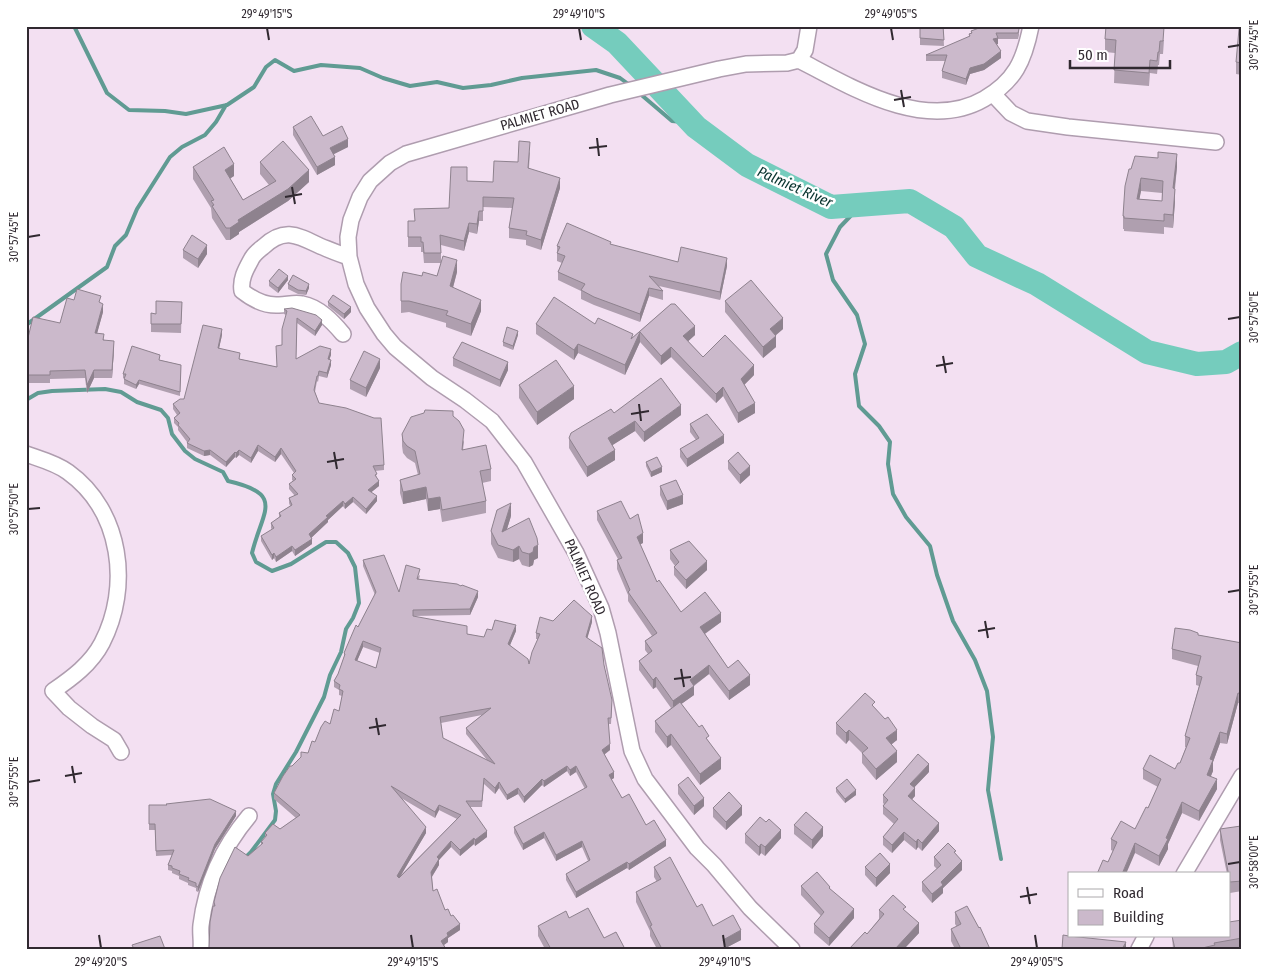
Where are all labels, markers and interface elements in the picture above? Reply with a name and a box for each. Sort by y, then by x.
text: 29°49'15"S [242,7,292,21]
text: 29°49'10"S [553,7,605,21]
text: 29°49'05"S [865,7,917,21]
text: 30°57'45"E [1247,19,1261,70]
scale bar [1070,38,1170,70]
text: 50 m [1078,46,1108,64]
street label: PALMIET ROAD [498,96,582,134]
water label: Palmiet River [755,162,836,212]
text: 30°57'45"E [7,211,21,262]
text: 30°57'50"E [1247,291,1261,343]
text: 30°57'50"E [7,483,21,535]
street label: PALMIET ROAD [561,536,609,618]
text: 30°57'55"E [1247,564,1261,615]
text: 30°57'55"E [7,756,21,807]
text: 30°58'00"E [1247,835,1261,889]
legend [1068,872,1230,938]
text: Road [1113,884,1144,902]
text: Building [1113,908,1164,926]
text: 29°49'20"S [75,955,127,969]
text: 29°49'15"S [388,955,438,969]
text: 29°49'10"S [699,955,751,969]
text: 29°49'05"S [1011,955,1063,969]

